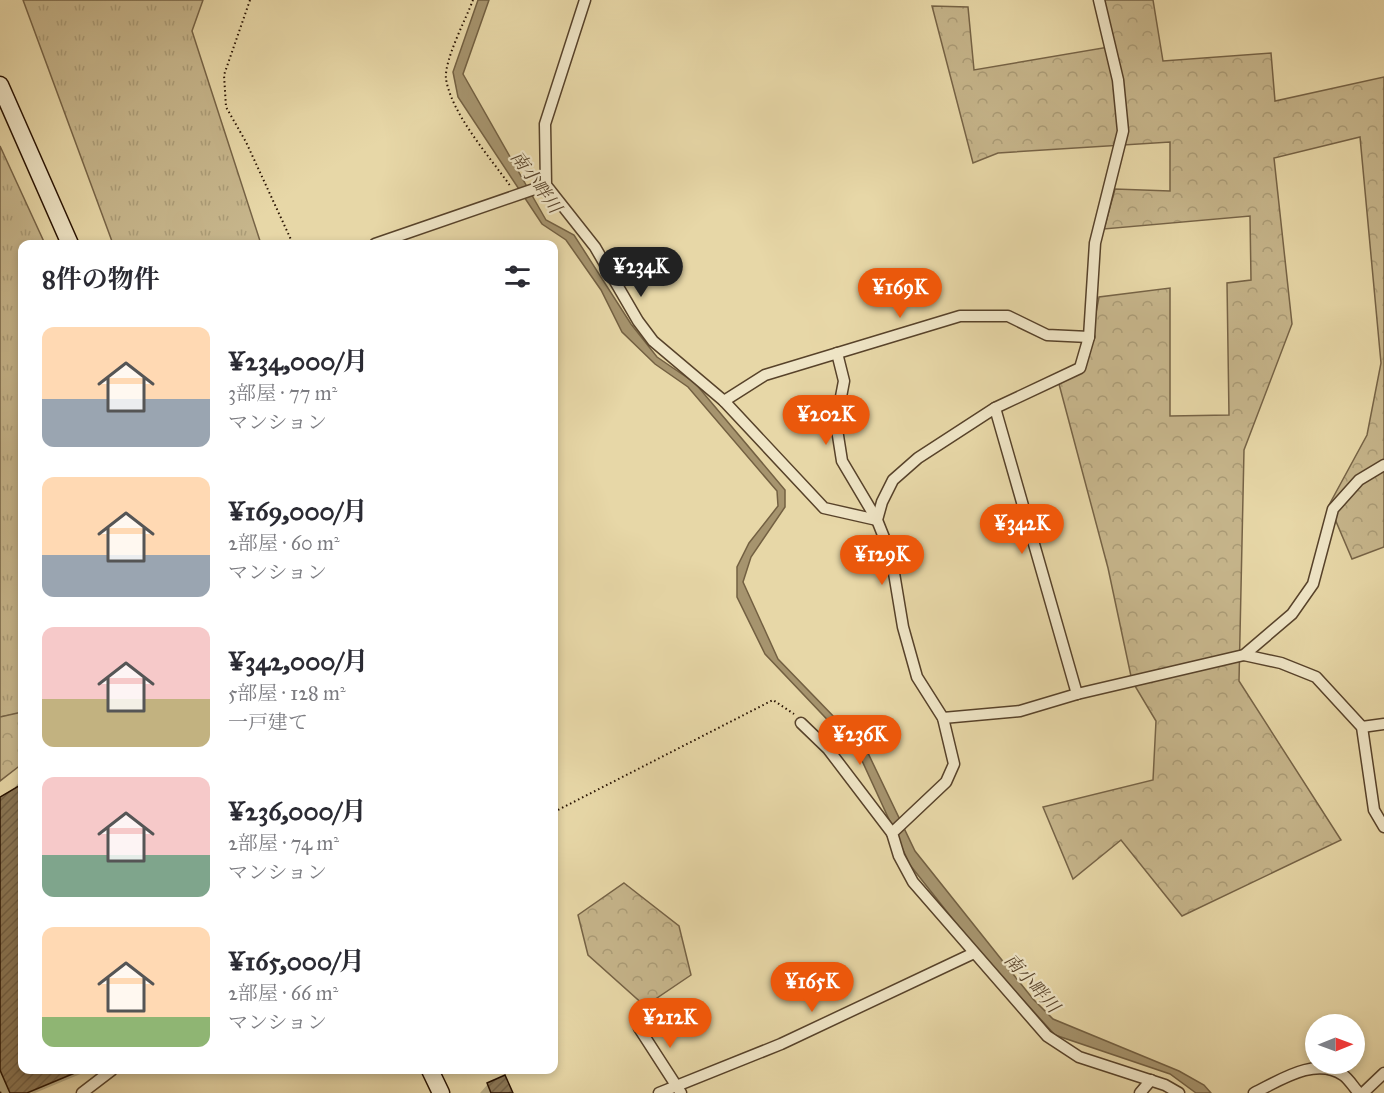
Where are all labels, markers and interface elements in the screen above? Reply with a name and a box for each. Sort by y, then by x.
water label: 南小畔川 [506,146,567,219]
pin: ¥234K [599,247,683,298]
text: ¥234K [613,254,669,278]
icon: filters [501,260,534,293]
text: 8件の物件 [42,263,160,295]
pin: ¥169K [858,268,942,319]
text: ¥169K [872,275,928,299]
text: ¥234,000/月 [228,345,369,377]
icon: home [90,351,162,423]
text: 3部屋 · 77 m² [228,381,337,405]
pin: ¥202K [784,395,868,446]
text: ¥202K [797,402,855,426]
text: マンション [228,410,327,434]
text: ¥169,000/月 [228,495,368,527]
icon: home [90,501,162,573]
pin: ¥342K [980,504,1064,555]
text: ¥342K [994,511,1050,535]
text: 2部屋 · 60 m² [228,531,340,555]
pin: ¥129K [840,535,924,586]
text: ¥129K [854,542,910,566]
text: マンション [228,560,327,584]
text: ¥342,000/月 [228,645,368,677]
icon: home [90,651,162,723]
text: 5部屋 · 128 m² [228,681,346,705]
text: 一戸建て [228,710,308,734]
pin: ¥236K [818,715,902,766]
text: ¥236K [832,722,888,746]
text: ¥236,000/月 [228,795,367,827]
icon: home [90,801,162,873]
text: 2部屋 · 74 m² [228,831,339,855]
text: マンション [228,860,327,884]
text: ¥165,000/月 [228,945,365,977]
water label: 南小畔川 [1000,949,1066,1019]
icon: home [90,951,162,1023]
pin: ¥165K [770,962,854,1013]
text: ¥165K [785,969,839,993]
text: 2部屋 · 66 m² [228,981,338,1005]
pin: ¥212K [628,998,712,1049]
text: ¥212K [643,1005,697,1029]
text: マンション [228,1010,327,1034]
north arrow [1305,1014,1365,1074]
map controls [1305,1014,1365,1074]

